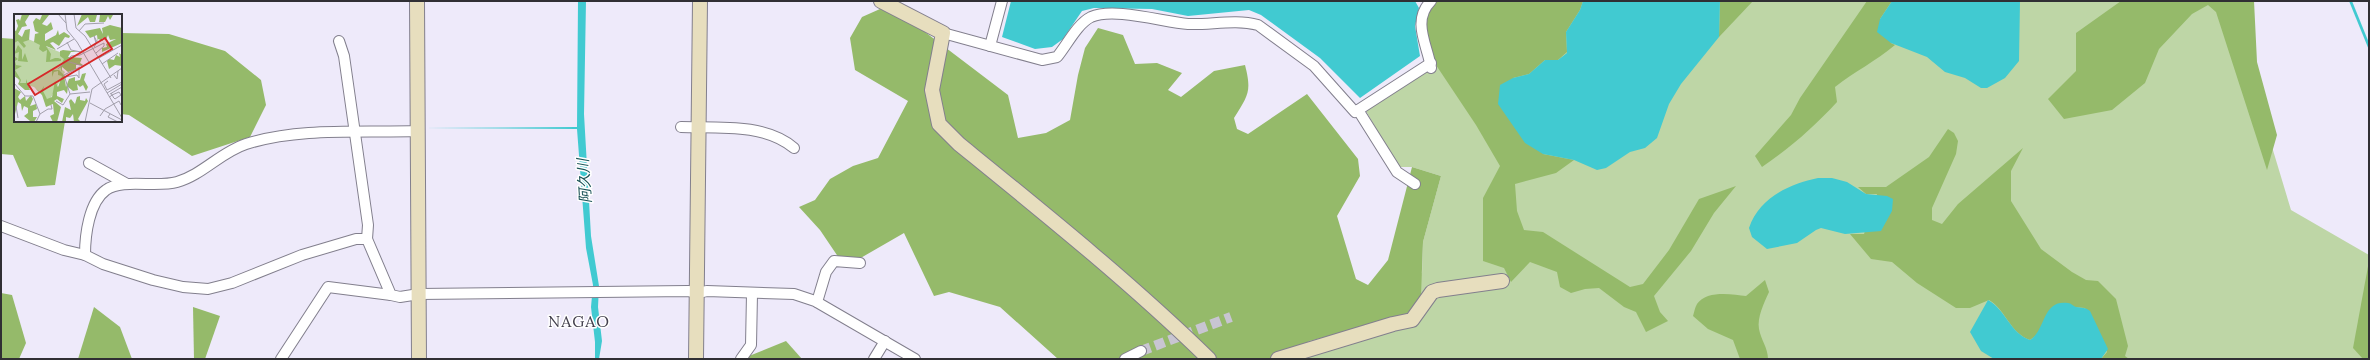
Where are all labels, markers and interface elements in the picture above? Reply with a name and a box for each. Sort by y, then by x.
inset map [14,14,122,122]
water label: 阿久川 [573,156,595,204]
district label: NAGAO [548,311,610,331]

